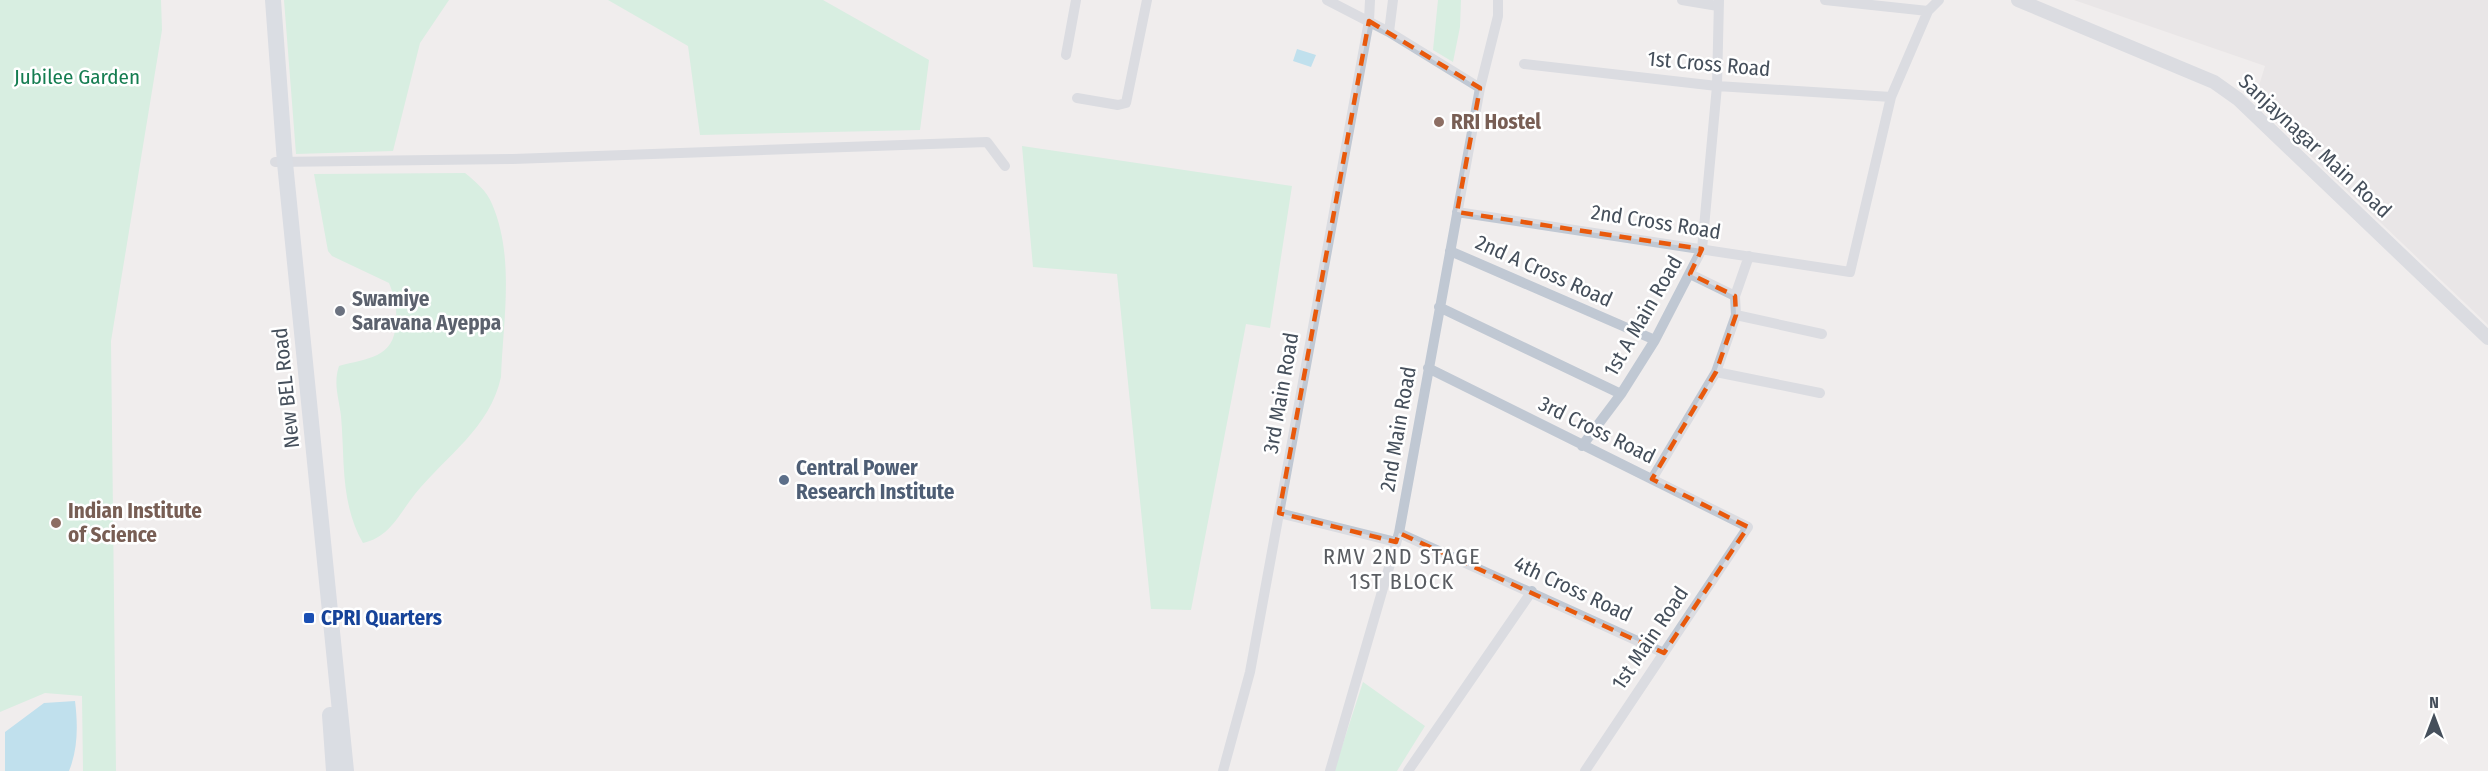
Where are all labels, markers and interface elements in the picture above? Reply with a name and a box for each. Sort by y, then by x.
street label: 1st Cross Road [1646,46,1772,82]
park label: Jubilee Garden [14,64,140,90]
street label: Sanjaynagar Main Road [2233,68,2397,224]
place label: RRI Hostel [1451,109,1541,135]
marker: RRI Hostel [1432,115,1446,129]
street label: 2nd Cross Road [1589,199,1723,245]
street label: 2nd A Cross Road [1472,229,1616,313]
street label: 1st A Main Road [1598,251,1688,381]
place label: Swamiye Saravana Ayeppa [352,286,501,336]
marker: Swamiye Saravana Ayeppa [333,304,347,318]
street label: New BEL Road [267,327,305,449]
street label: 3rd Main Road [1258,330,1304,456]
street label: 2nd Main Road [1374,364,1422,494]
street label: 3rd Cross Road [1534,391,1660,469]
place label: Central Power Research Institute [796,455,955,505]
marker: Central Power Research Institute [777,473,791,487]
place label: Indian Institute of Science [68,498,202,548]
marker: Indian Institute of Science [49,516,63,530]
district label: RMV 2ND STAGE 1ST BLOCK [1323,543,1481,595]
street label: 4th Cross Road [1510,550,1636,628]
street label: 1st Main Road [1606,581,1694,695]
place label: CPRI Quarters [321,605,442,631]
marker: CPRI Quarters [302,611,316,625]
north arrow [2404,687,2464,747]
text: N [2429,693,2439,712]

